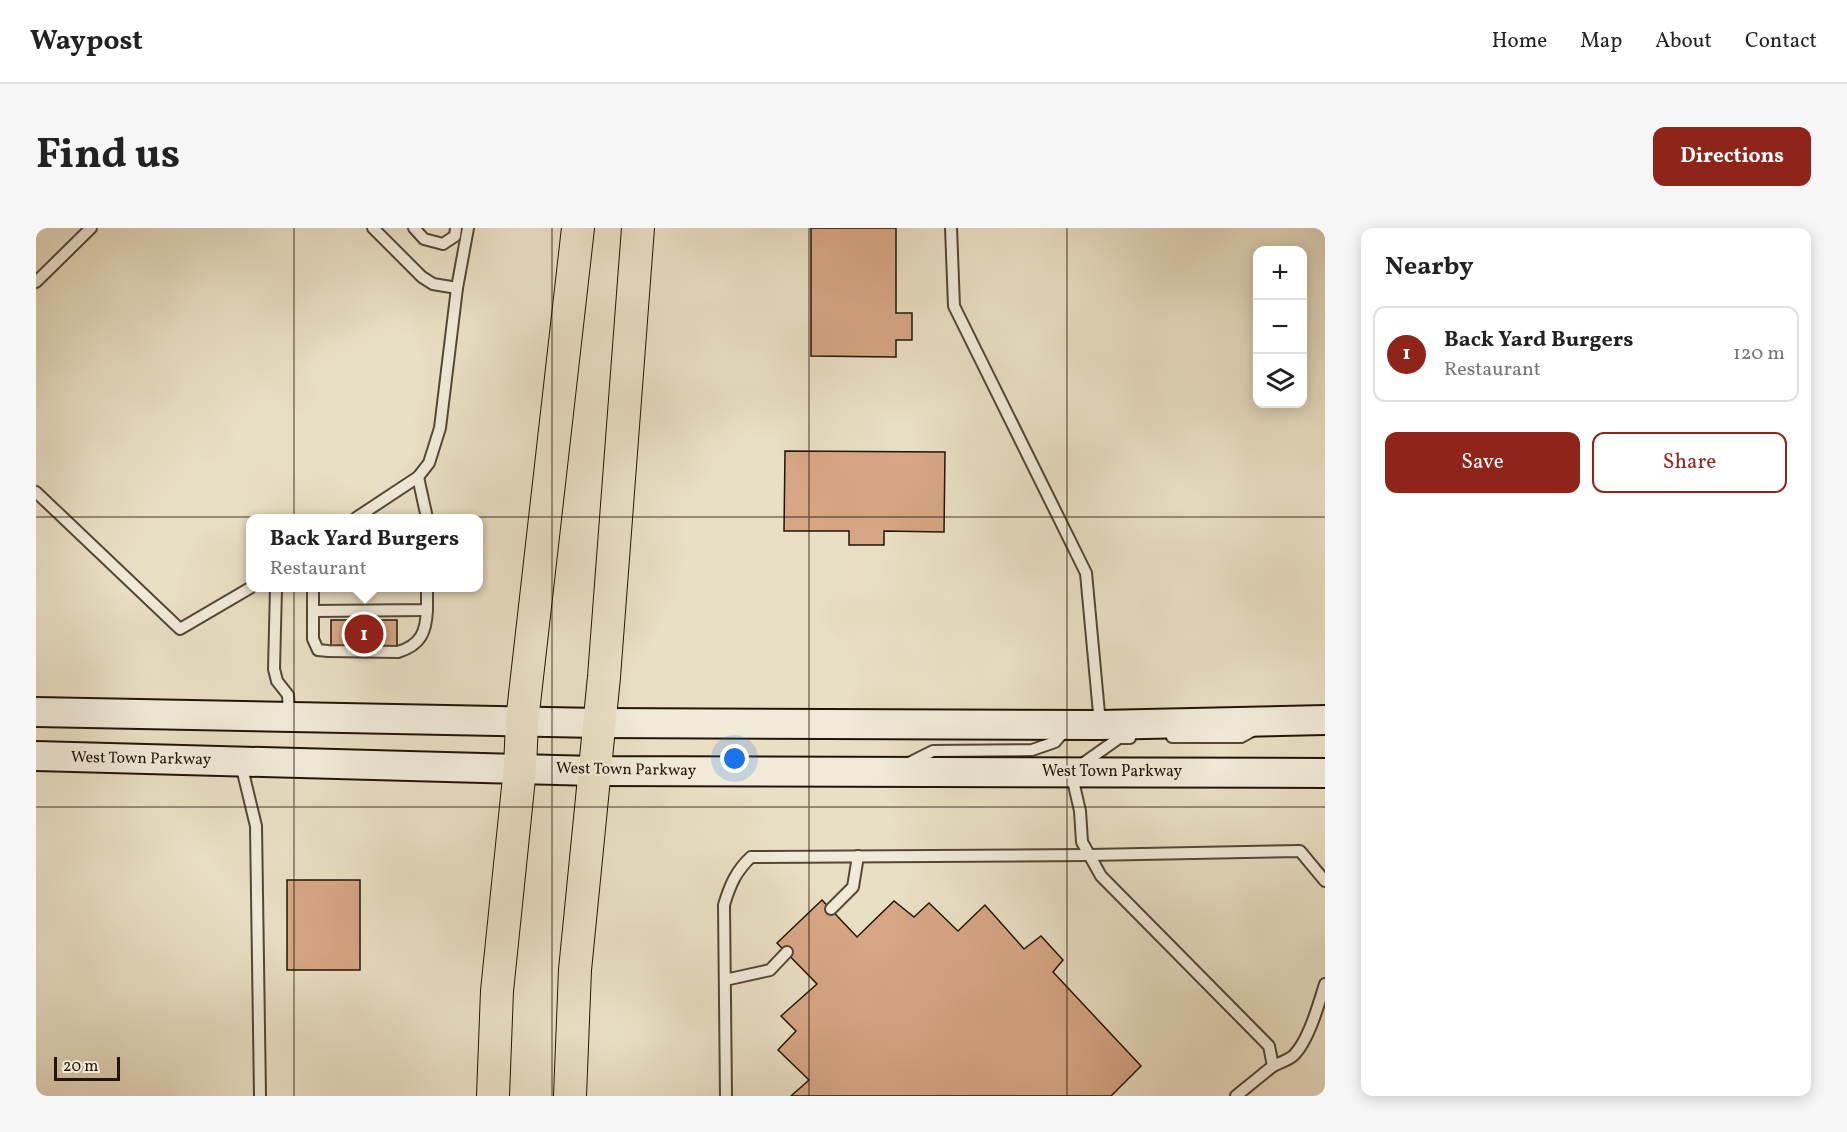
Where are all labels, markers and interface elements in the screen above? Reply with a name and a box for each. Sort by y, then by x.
text: Waypost [30,22,143,61]
text: Home [1492,27,1547,56]
text: Map [1580,27,1622,56]
text: About [1655,27,1712,56]
text: Contact [1745,27,1817,56]
text: Find us [36,127,180,186]
button: Directions [1653,127,1811,186]
map controls [1253,246,1307,408]
button: + [1253,246,1307,300]
text: Nearby [1385,249,1474,285]
button: − [1253,300,1307,354]
text: Back Yard Burgers [1444,325,1633,356]
text: 1 [1402,340,1411,368]
text: 120 m [1733,340,1785,368]
button: layers [1253,354,1307,408]
text: Restaurant [1444,356,1541,384]
button: Save [1385,432,1580,493]
button: Share [1592,432,1787,493]
popup [246,514,483,592]
text: Back Yard Burgers [270,524,459,555]
text: Restaurant [270,555,367,583]
pin: 1 [344,612,384,656]
your location [720,744,749,773]
street label: West Town Parkway [71,747,212,771]
street label: West Town Parkway [556,758,697,782]
street label: West Town Parkway [1042,761,1183,783]
scale bar [54,1054,120,1082]
text: 20 m [63,1056,98,1078]

